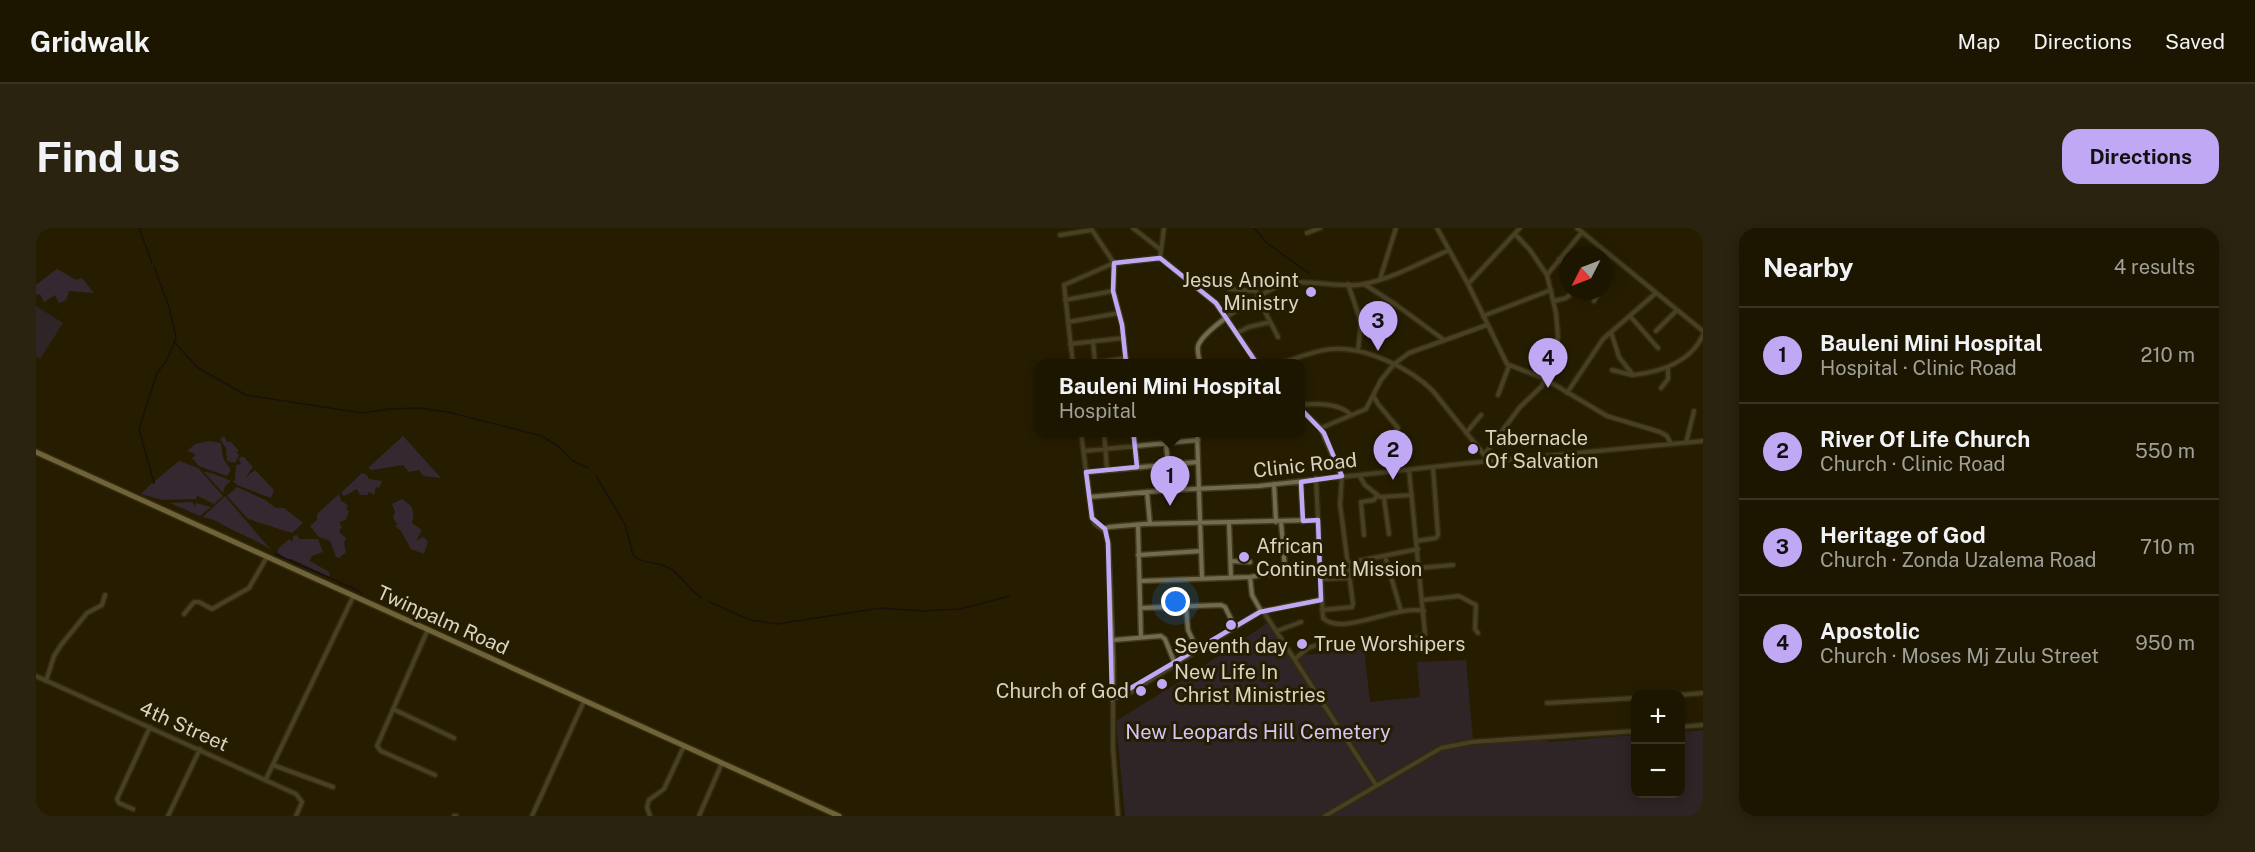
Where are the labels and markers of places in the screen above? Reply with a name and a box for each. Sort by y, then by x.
place label: Jesus Anoint Ministry [1182,268,1299,315]
marker: Jesus Anoint Ministry [1304,285,1318,299]
pin: 3 [1358,302,1398,351]
pin: 4 [1528,338,1568,388]
place label: Tabernacle Of Salvation [1485,426,1599,473]
pin: 2 [1374,430,1412,480]
marker: Tabernacle Of Salvation [1466,442,1480,456]
pin: 1 [1150,456,1190,506]
place label: African Continent Mission [1256,534,1422,581]
marker: African Continent Mission [1237,550,1251,564]
marker: Seventh day [1224,618,1238,632]
place label: True Worshipers [1314,632,1465,656]
place label: Seventh day [1174,634,1288,658]
marker: True Worshipers [1295,637,1309,651]
place label: New Life In Christ Ministries [1174,660,1326,707]
marker: New Life In Christ Ministries [1155,677,1169,691]
place label: Church of God [996,679,1129,703]
marker: Church of God [1134,684,1148,698]

